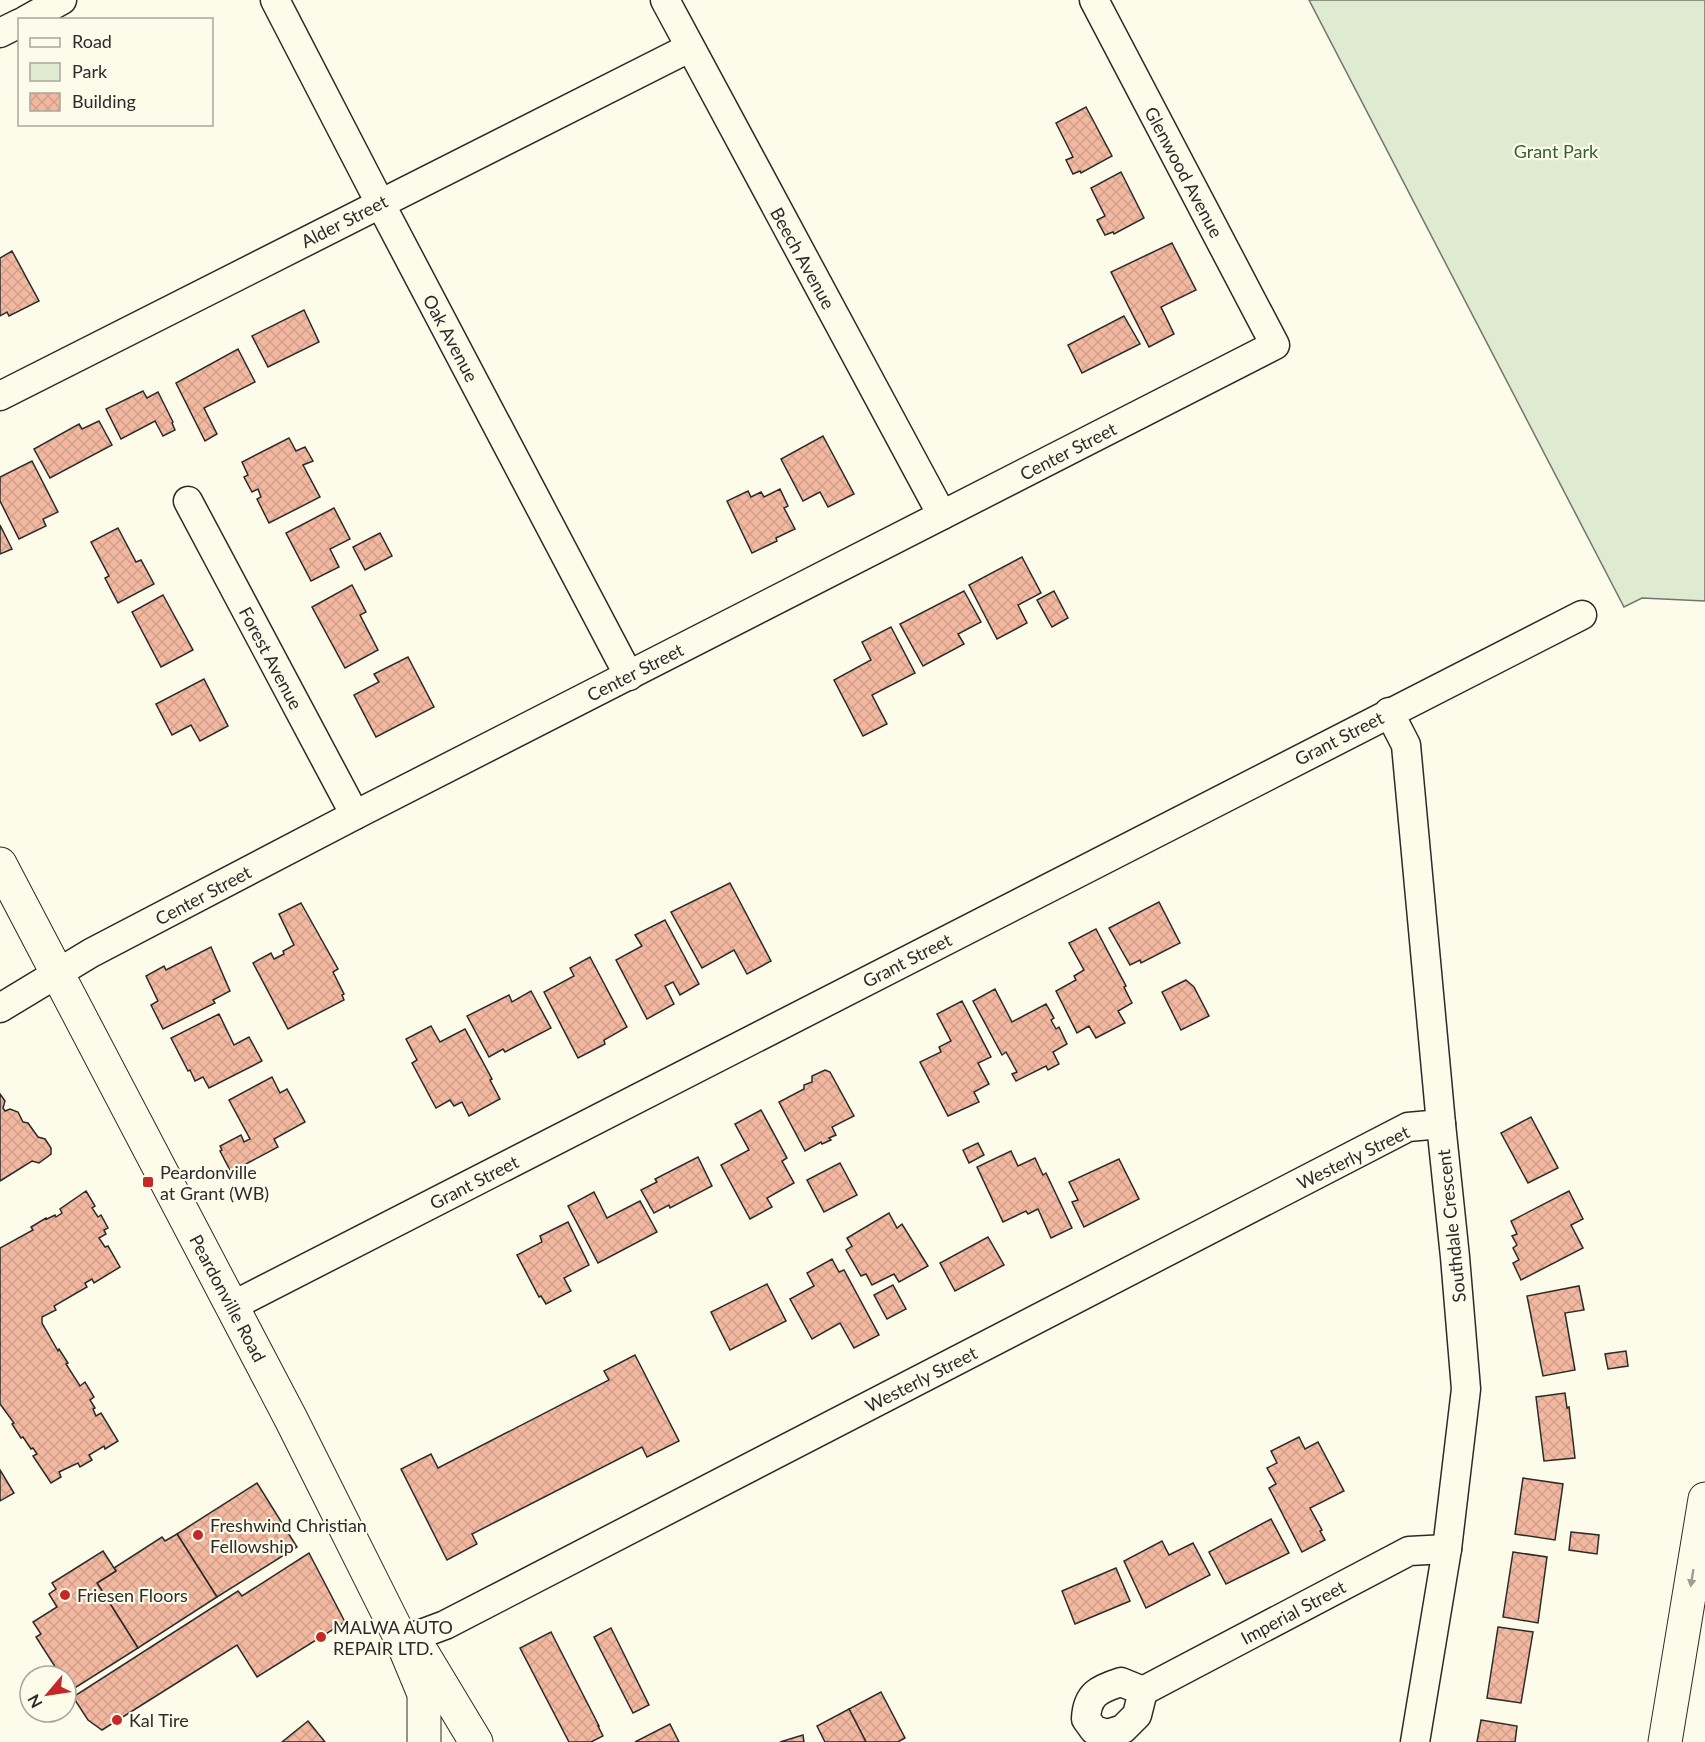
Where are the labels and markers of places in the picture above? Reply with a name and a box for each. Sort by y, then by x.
place label: Peardonville at Grant (WB) [160,1161,269,1204]
marker: Peardonville at Grant (WB) [141,1175,155,1189]
place label: Freshwind Christian Fellowship [210,1514,367,1557]
marker: Freshwind Christian Fellowship [191,1528,205,1542]
place label: Friesen Floors [77,1584,188,1606]
marker: Friesen Floors [58,1588,72,1602]
place label: MALWA AUTO REPAIR LTD. [333,1616,453,1659]
marker: MALWA AUTO REPAIR LTD. [314,1630,328,1644]
place label: Kal Tire [129,1709,189,1731]
marker: Kal Tire [110,1713,124,1727]

